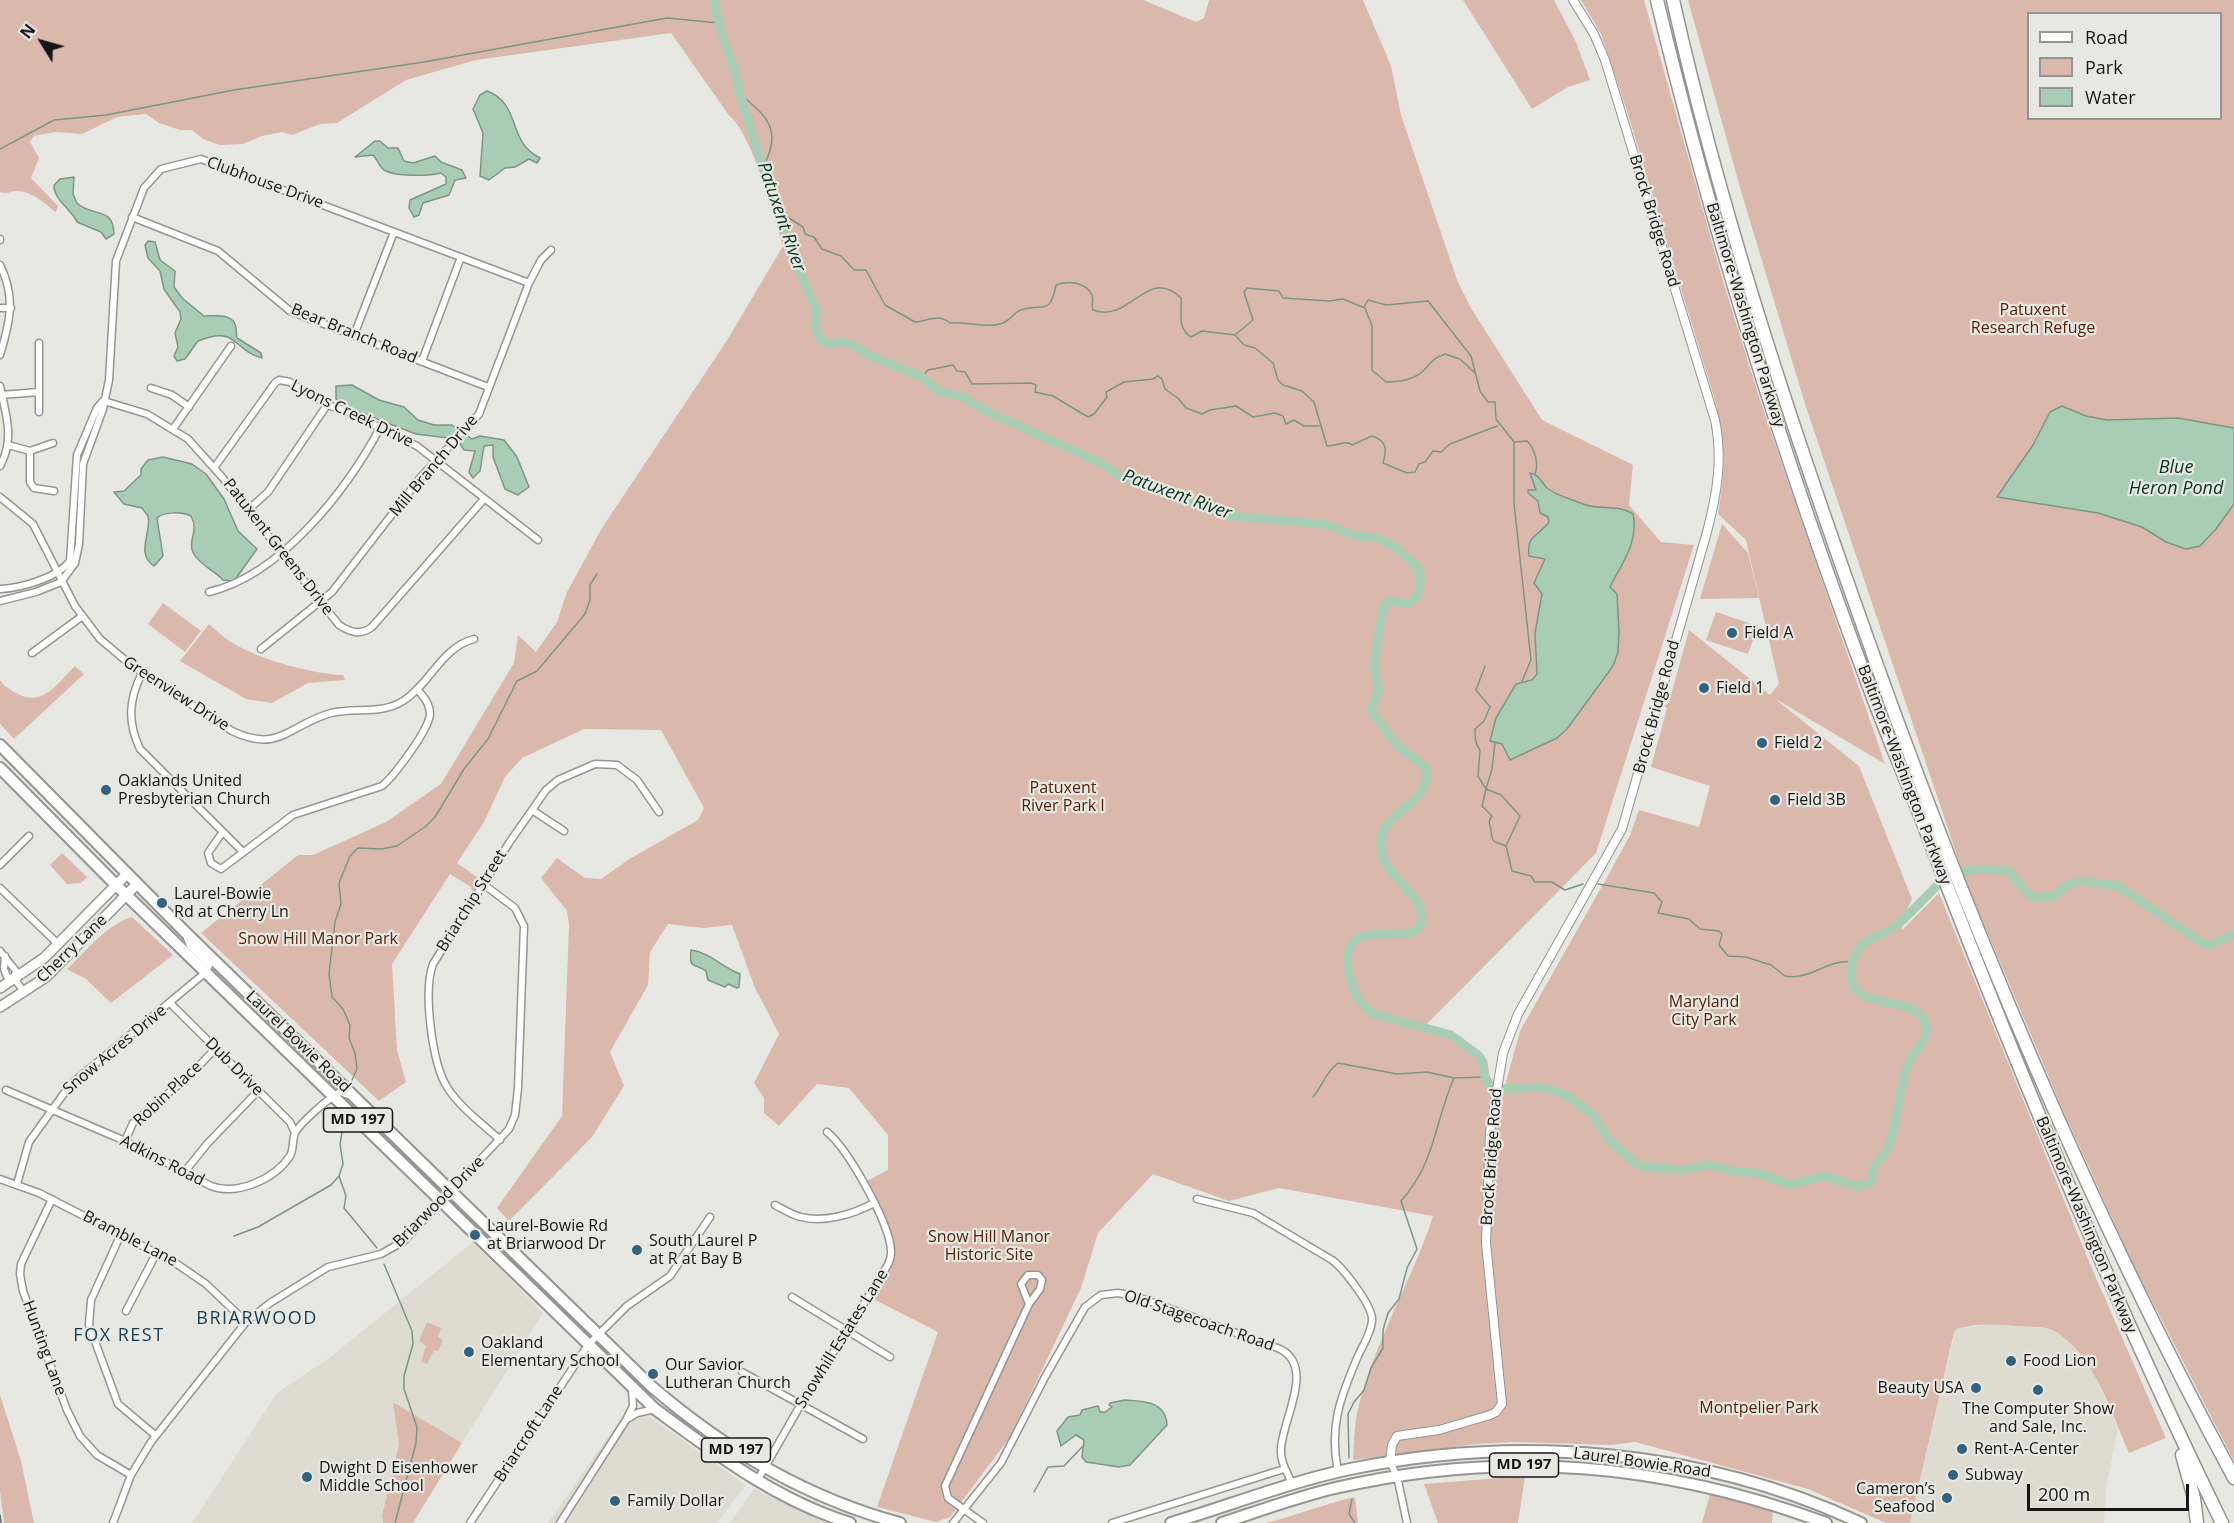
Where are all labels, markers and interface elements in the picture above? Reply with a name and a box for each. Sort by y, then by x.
north arrow [12,12,72,72]
legend [2027,12,2222,120]
text: N [15,19,40,43]
text: Road [2085,25,2128,49]
text: Park [2085,55,2123,79]
text: Water [2085,85,2136,109]
street label: Brock Bridge Road [1625,152,1683,290]
street label: Clubhouse Drive [204,153,326,213]
water label: Patuxent River [752,159,810,275]
street label: Baltimore-Washington Parkway [1702,200,1788,430]
street label: Bear Branch Road [288,300,420,368]
park label: Patuxent Research Refuge [1971,300,2095,338]
street label: Lyons Creek Drive [288,376,416,452]
street label: Mill Branch Drive [386,411,482,521]
water label: Blue Heron Pond [2129,457,2223,500]
water label: Patuxent River [1120,465,1234,525]
street label: Patuxent Greens Drive [219,475,337,619]
place label: Field A [1744,623,1793,643]
marker: Field A [1725,626,1739,640]
street label: Brock Bridge Road [1630,638,1684,776]
street label: Greenview Drive [119,653,233,735]
street label: Baltimore-Washington Parkway [1853,662,1955,888]
place label: Field 1 [1716,678,1764,698]
marker: Field 1 [1697,681,1711,695]
place label: Field 2 [1774,733,1822,753]
marker: Field 2 [1755,736,1769,750]
place label: Oaklands United Presbyterian Church [118,771,270,809]
park label: Patuxent River Park I [1021,778,1105,816]
marker: Oaklands United Presbyterian Church [99,783,113,797]
place label: Field 3B [1787,790,1846,810]
marker: Field 3B [1768,793,1782,807]
street label: Briarchip Street [433,847,511,955]
place label: Laurel-Bowie Rd at Cherry Ln [174,884,289,922]
marker: Laurel-Bowie Rd at Cherry Ln [155,896,169,910]
street label: Cherry Lane [33,911,111,987]
park label: Snow Hill Manor Park [238,929,398,949]
street label: Laurel Bowie Road [242,987,354,1097]
park label: Maryland City Park [1669,992,1739,1030]
street label: Snow Acres Drive [59,1001,171,1099]
street label: Dub Drive [201,1034,267,1100]
street label: Robin Place [130,1057,206,1131]
street label: Brock Bridge Road [1478,1088,1506,1226]
road number: MD 197 [324,1108,392,1132]
street label: Baltimore-Washington Parkway [2031,1114,2141,1336]
street label: Adkins Road [117,1132,207,1190]
street label: Briarwood Drive [389,1152,489,1252]
street label: Bramble Lane [79,1207,181,1271]
place label: Laurel-Bowie Rd at Briarwood Dr [487,1216,608,1254]
park label: Snow Hill Manor Historic Site [928,1227,1050,1265]
marker: Laurel-Bowie Rd at Briarwood Dr [468,1228,482,1242]
place label: South Laurel P at R at Bay B [649,1231,757,1269]
marker: South Laurel P at R at Bay B [630,1243,644,1257]
street label: Snowhill Estates Lane [791,1266,893,1412]
street label: Old Stagecoach Road [1121,1286,1277,1356]
street label: Hunting Lane [18,1298,70,1398]
district label: BRIARWOOD [196,1308,318,1330]
district label: FOX REST [73,1325,165,1347]
place label: Oakland Elementary School [481,1333,619,1371]
marker: Oakland Elementary School [462,1345,476,1359]
place label: Food Lion [2023,1351,2096,1371]
marker: Food Lion [2004,1354,2018,1368]
place label: Our Savior Lutheran Church [665,1355,791,1393]
marker: Our Savior Lutheran Church [646,1367,660,1381]
place label: Beauty USA [1878,1378,1964,1398]
marker: Beauty USA [1969,1381,1983,1395]
street label: Briarcroft Lane [491,1382,567,1486]
marker: The Computer Show and Sale, Inc. [2031,1383,2045,1397]
park label: Montpelier Park [1699,1398,1819,1418]
place label: The Computer Show and Sale, Inc. [1962,1399,2114,1437]
road number: MD 197 [702,1438,771,1462]
place label: Rent-A-Center [1974,1439,2079,1459]
marker: Rent-A-Center [1955,1442,1969,1456]
street label: Laurel Bowie Road [1572,1444,1712,1482]
road number: MD 197 [1490,1453,1558,1477]
place label: Dwight D Eisenhower Middle School [319,1458,478,1496]
place label: Subway [1965,1465,2023,1485]
marker: Subway [1946,1468,1960,1482]
marker: Dwight D Eisenhower Middle School [300,1470,314,1484]
scale bar [2030,1472,2192,1510]
place label: Cameron’s Seafood [1856,1479,1935,1517]
text: 200 m [2038,1482,2090,1506]
place label: Family Dollar [627,1491,724,1511]
marker: Cameron’s Seafood [1940,1491,1954,1505]
marker: Family Dollar [608,1494,622,1508]

